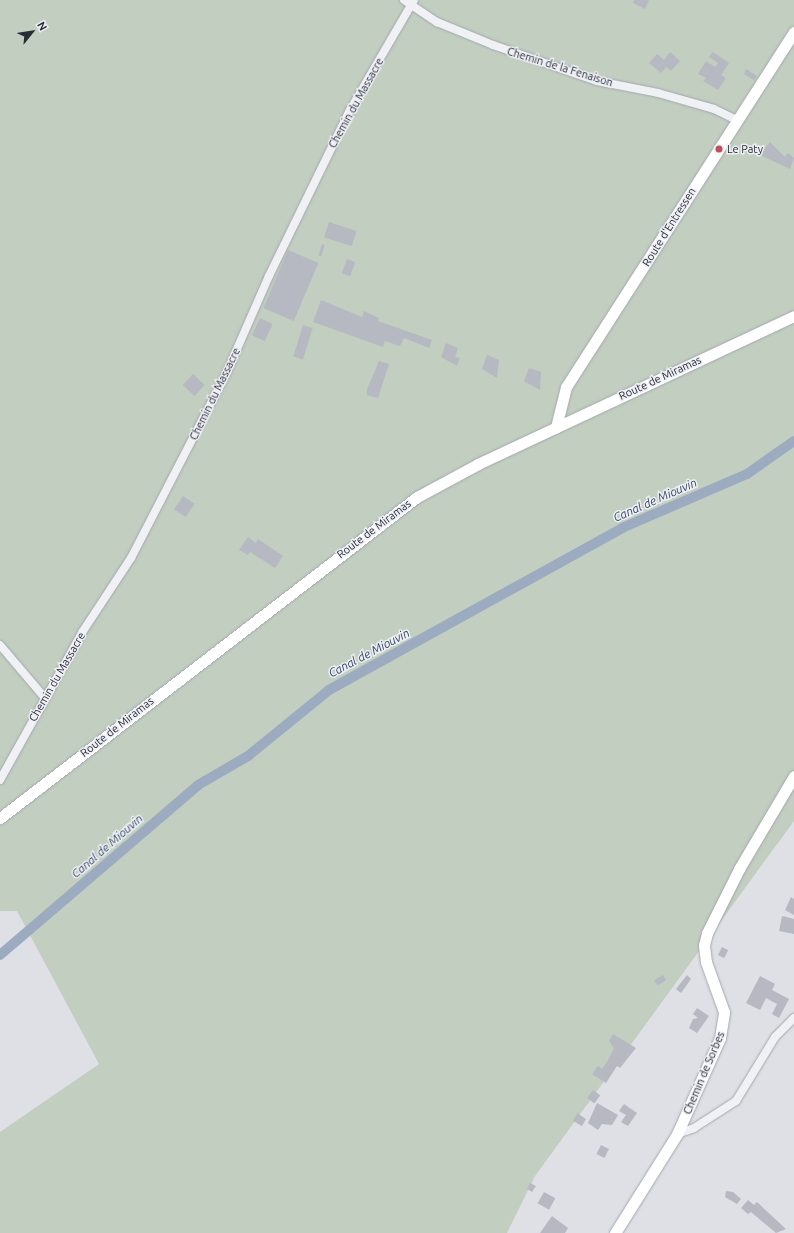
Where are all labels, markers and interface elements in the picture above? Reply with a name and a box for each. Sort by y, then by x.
north arrow [12,12,52,52]
text: N [35,19,50,33]
street label: Chemin de la Fenaison [505,45,615,89]
street label: Chemin du Massacre [326,56,386,150]
place label: Le Paty [727,142,763,156]
marker: Le Paty [714,144,724,154]
street label: Route d'Entressen [639,185,699,269]
street label: Chemin du Massacre [187,346,243,442]
street label: Route de Miramas [617,353,703,403]
water label: Canal de Miouvin [611,475,699,525]
street label: Route de Miramas [334,497,414,561]
water label: Canal de Miouvin [326,626,412,680]
street label: Chemin du Massacre [26,630,88,724]
street label: Route de Miramas [78,694,156,760]
water label: Canal de Miouvin [68,811,146,881]
street label: Chemin de Sorbes [681,1030,727,1116]

